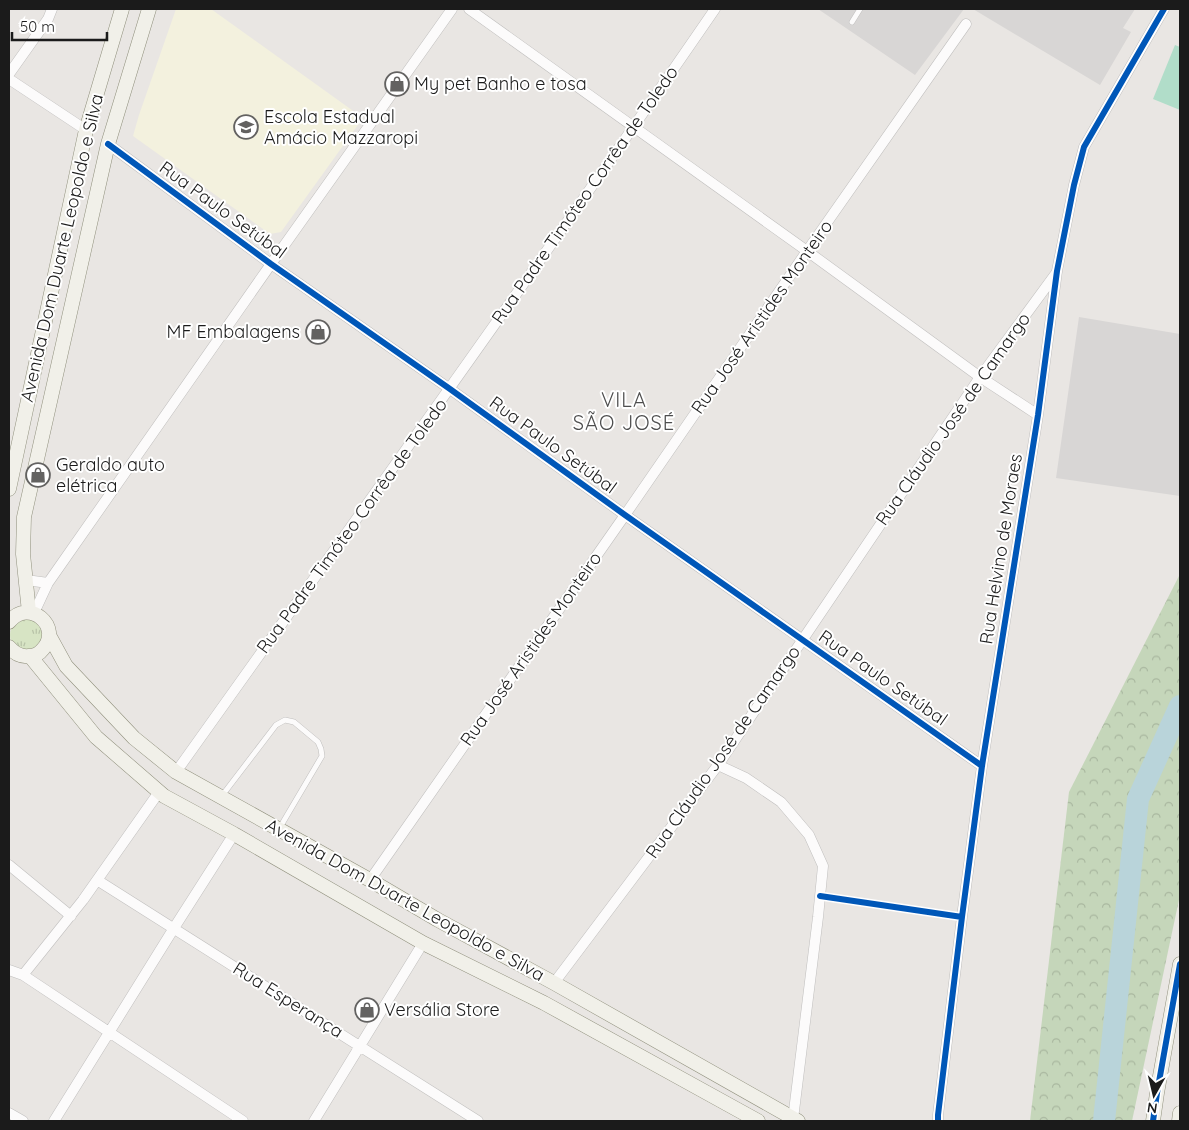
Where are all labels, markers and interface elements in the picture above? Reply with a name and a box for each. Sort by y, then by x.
scale bar [12,10,108,42]
text: 50 m [20,17,55,36]
street label: Rua Padre Timóteo Corrêa de Toledo [486,61,683,328]
shop icon: My pet Banho e tosa [384,71,410,97]
place label: My pet Banho e tosa [414,72,587,95]
street label: Avenida Dom Duarte Leopoldo e Silva [15,92,108,404]
place label: Escola Estadual Amácio Mazzaropi [264,105,418,149]
school or university icon: Escola Estadual Amácio Mazzaropi [233,114,259,140]
street label: Rua Paulo Setúbal [155,156,291,264]
street label: Rua José Aristides Monteiro [686,215,837,418]
street label: Rua Cláudio José de Camargo [870,308,1035,530]
shop icon: MF Embalagens [305,319,331,345]
place label: MF Embalagens [167,320,300,343]
district label: VILA SÃO JOSÉ [573,387,675,435]
street label: Rua Paulo Setúbal [485,391,621,499]
street label: Rua Padre Timóteo Corrêa de Toledo [251,394,452,658]
street label: Rua Helvino de Moraes [974,452,1027,646]
place label: Geraldo auto elétrica [56,453,165,497]
shop icon: Geraldo auto elétrica [25,462,51,488]
street label: Rua José Aristides Monteiro [455,547,606,750]
street label: Rua Paulo Setúbal [814,625,952,731]
street label: Rua Cláudio José de Camargo [640,641,805,863]
street label: Avenida Dom Duarte Leopoldo e Silva [262,813,549,986]
street label: Rua Esperança [229,956,348,1043]
shop icon: Versália Store [354,997,380,1023]
place label: Versália Store [384,998,500,1021]
north arrow [1129,1070,1179,1120]
text: N [1146,1098,1159,1118]

